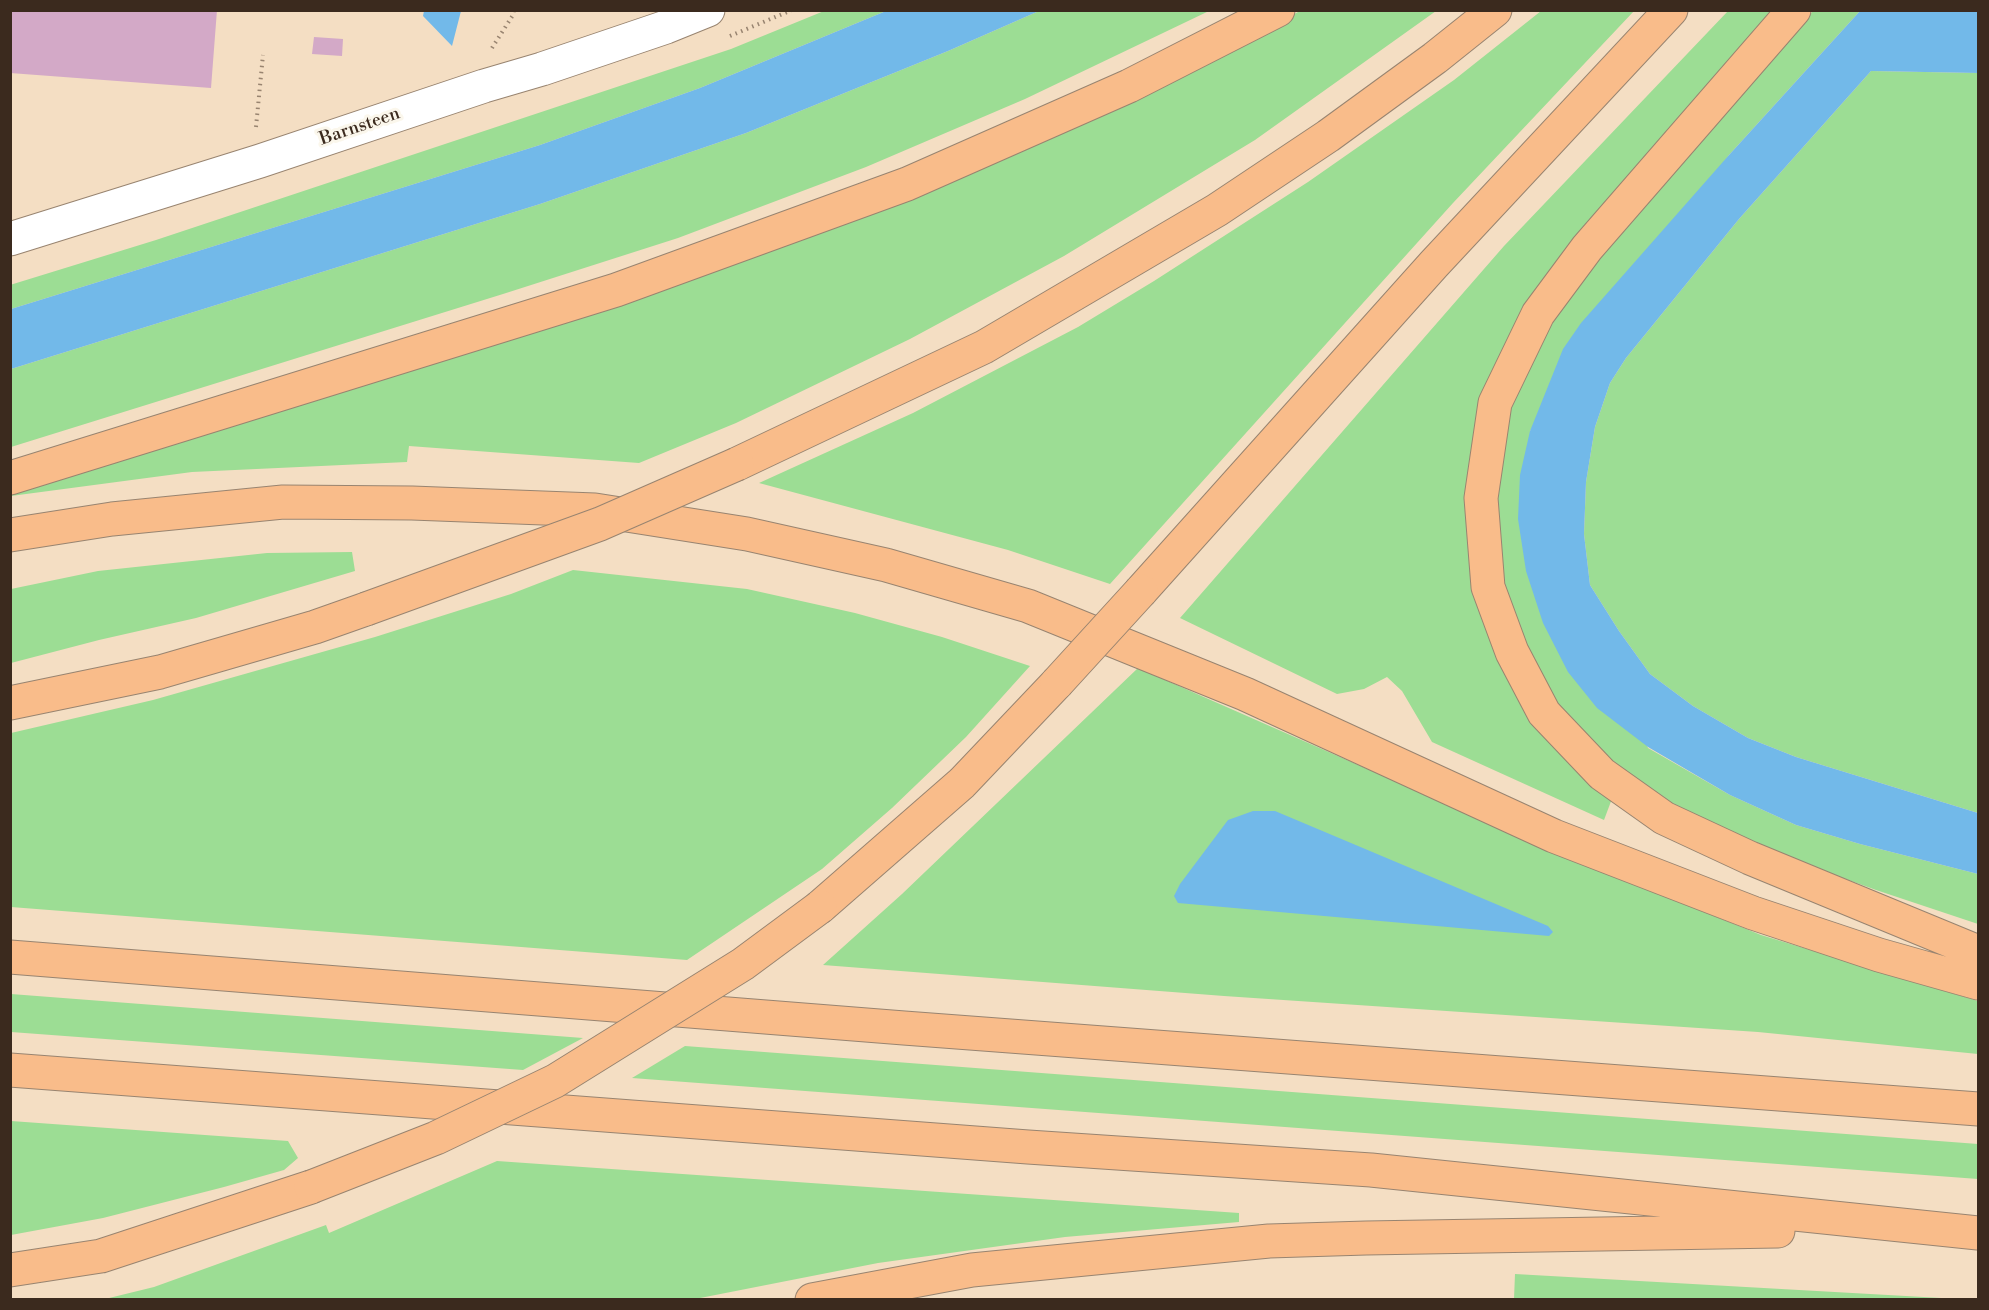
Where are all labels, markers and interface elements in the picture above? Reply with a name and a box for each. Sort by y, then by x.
street label: Barnsteen [317,103,403,151]

